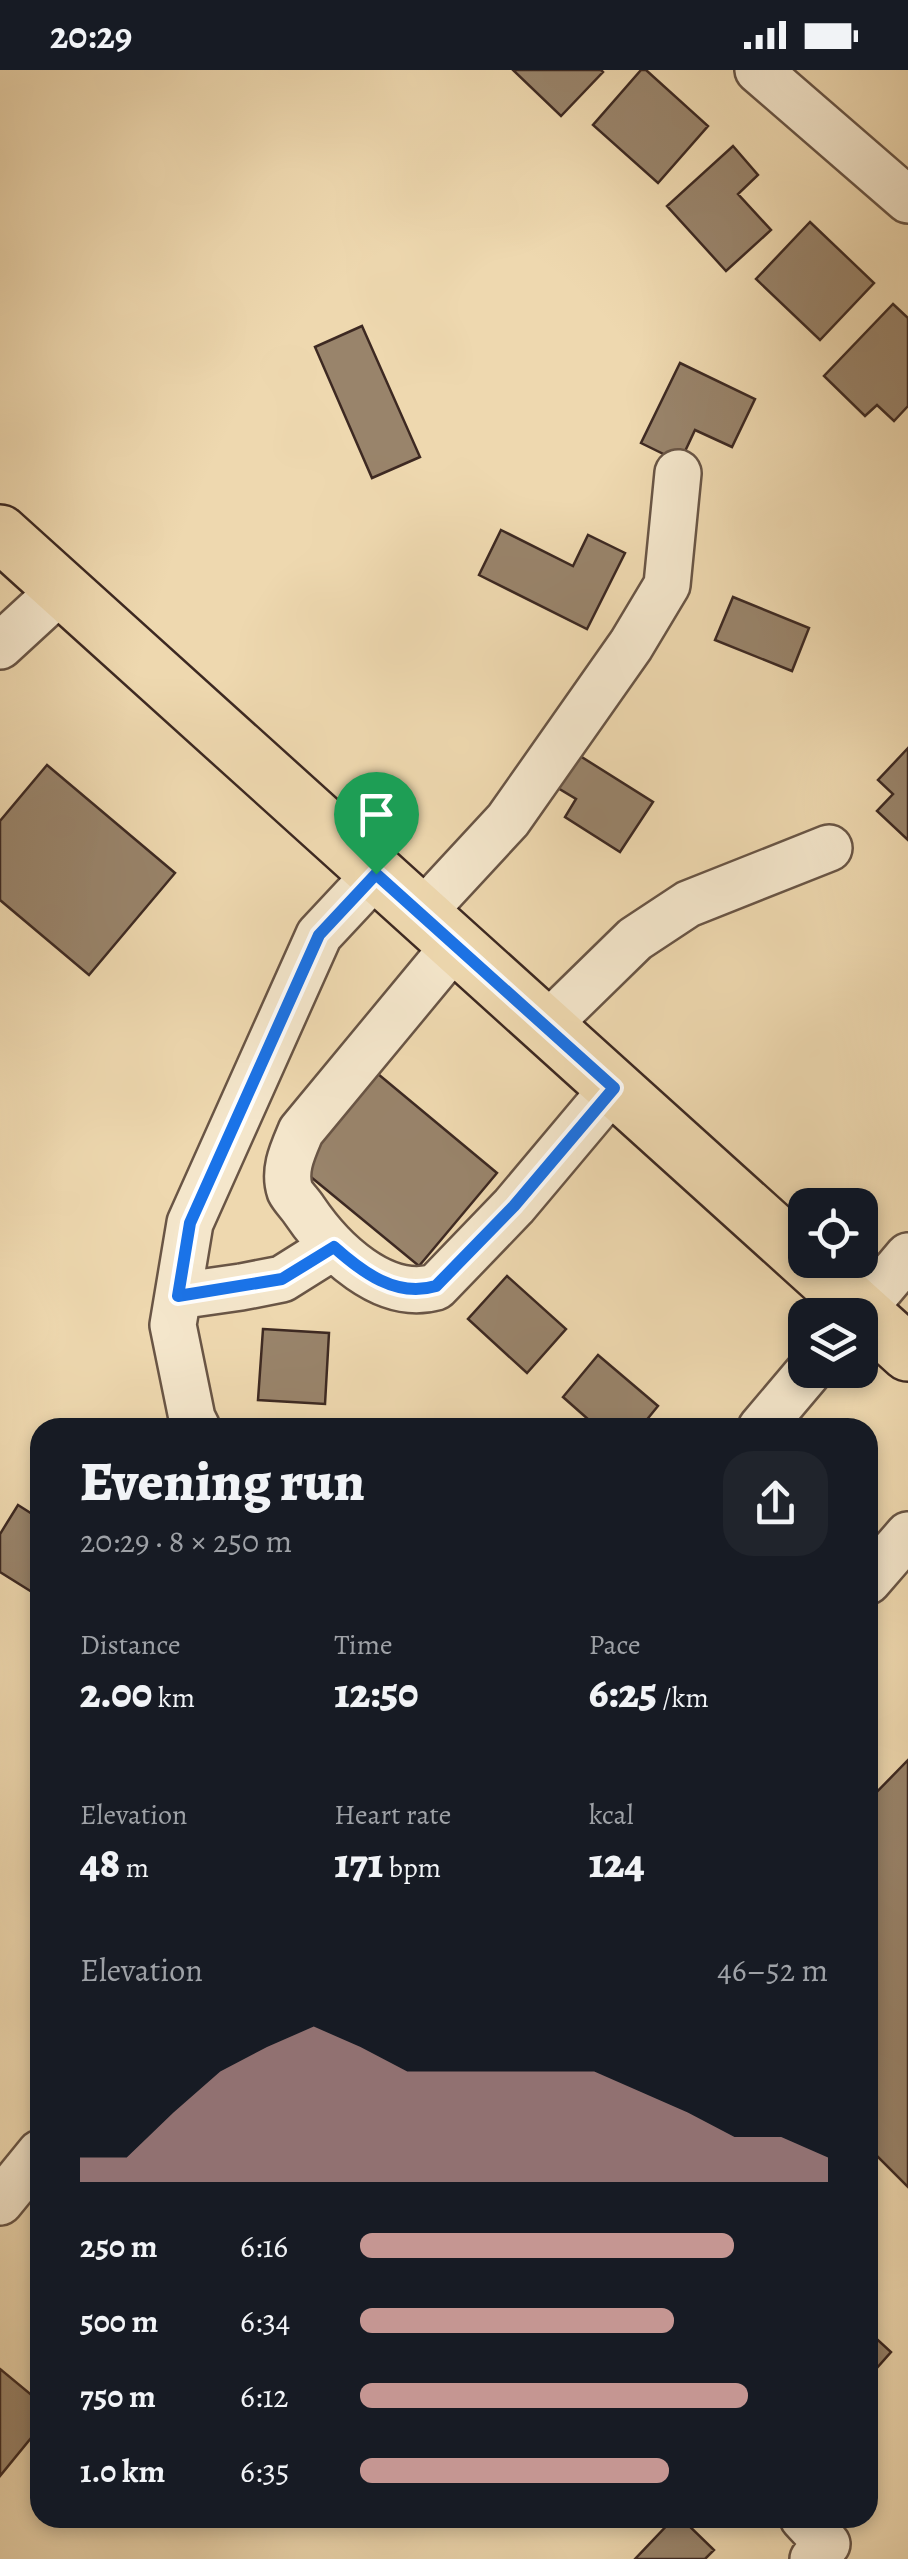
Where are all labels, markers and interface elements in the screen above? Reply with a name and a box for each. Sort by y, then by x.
text: 20:29 [50,9,132,61]
pin [334,772,419,875]
icon: arrive [349,787,404,842]
map controls [788,1188,878,1388]
button: locate [788,1188,878,1278]
button: layers [788,1298,878,1388]
text: Evening run [80,1444,365,1519]
button: share [723,1451,828,1556]
text: 20:29 · 8 × 250 m [80,1519,292,1563]
text: Distance [80,1626,180,1664]
text: Time [334,1626,393,1664]
text: Pace [589,1626,641,1664]
text: 2.00 [80,1664,152,1721]
text: 12:50 [334,1664,419,1721]
text: 6:25 [589,1664,657,1721]
text: km [152,1679,195,1717]
text: /km [657,1679,709,1717]
text: Elevation [80,1796,187,1834]
text: Heart rate [334,1796,451,1834]
text: kcal [589,1796,634,1834]
text: 48 [80,1834,120,1891]
text: 171 [334,1834,383,1891]
text: 124 [589,1834,645,1891]
text: m [120,1849,149,1887]
text: bpm [383,1849,441,1887]
text: Elevation [80,1948,203,1992]
text: 46–52 m [717,1948,828,1992]
text: 250 m [80,2224,158,2268]
text: 6:16 [240,2224,288,2268]
text: 500 m [80,2299,158,2343]
text: 6:34 [240,2299,290,2343]
text: 750 m [80,2374,156,2418]
text: 6:12 [240,2374,289,2418]
text: 1.0 km [80,2449,165,2493]
text: 6:35 [240,2449,289,2493]

